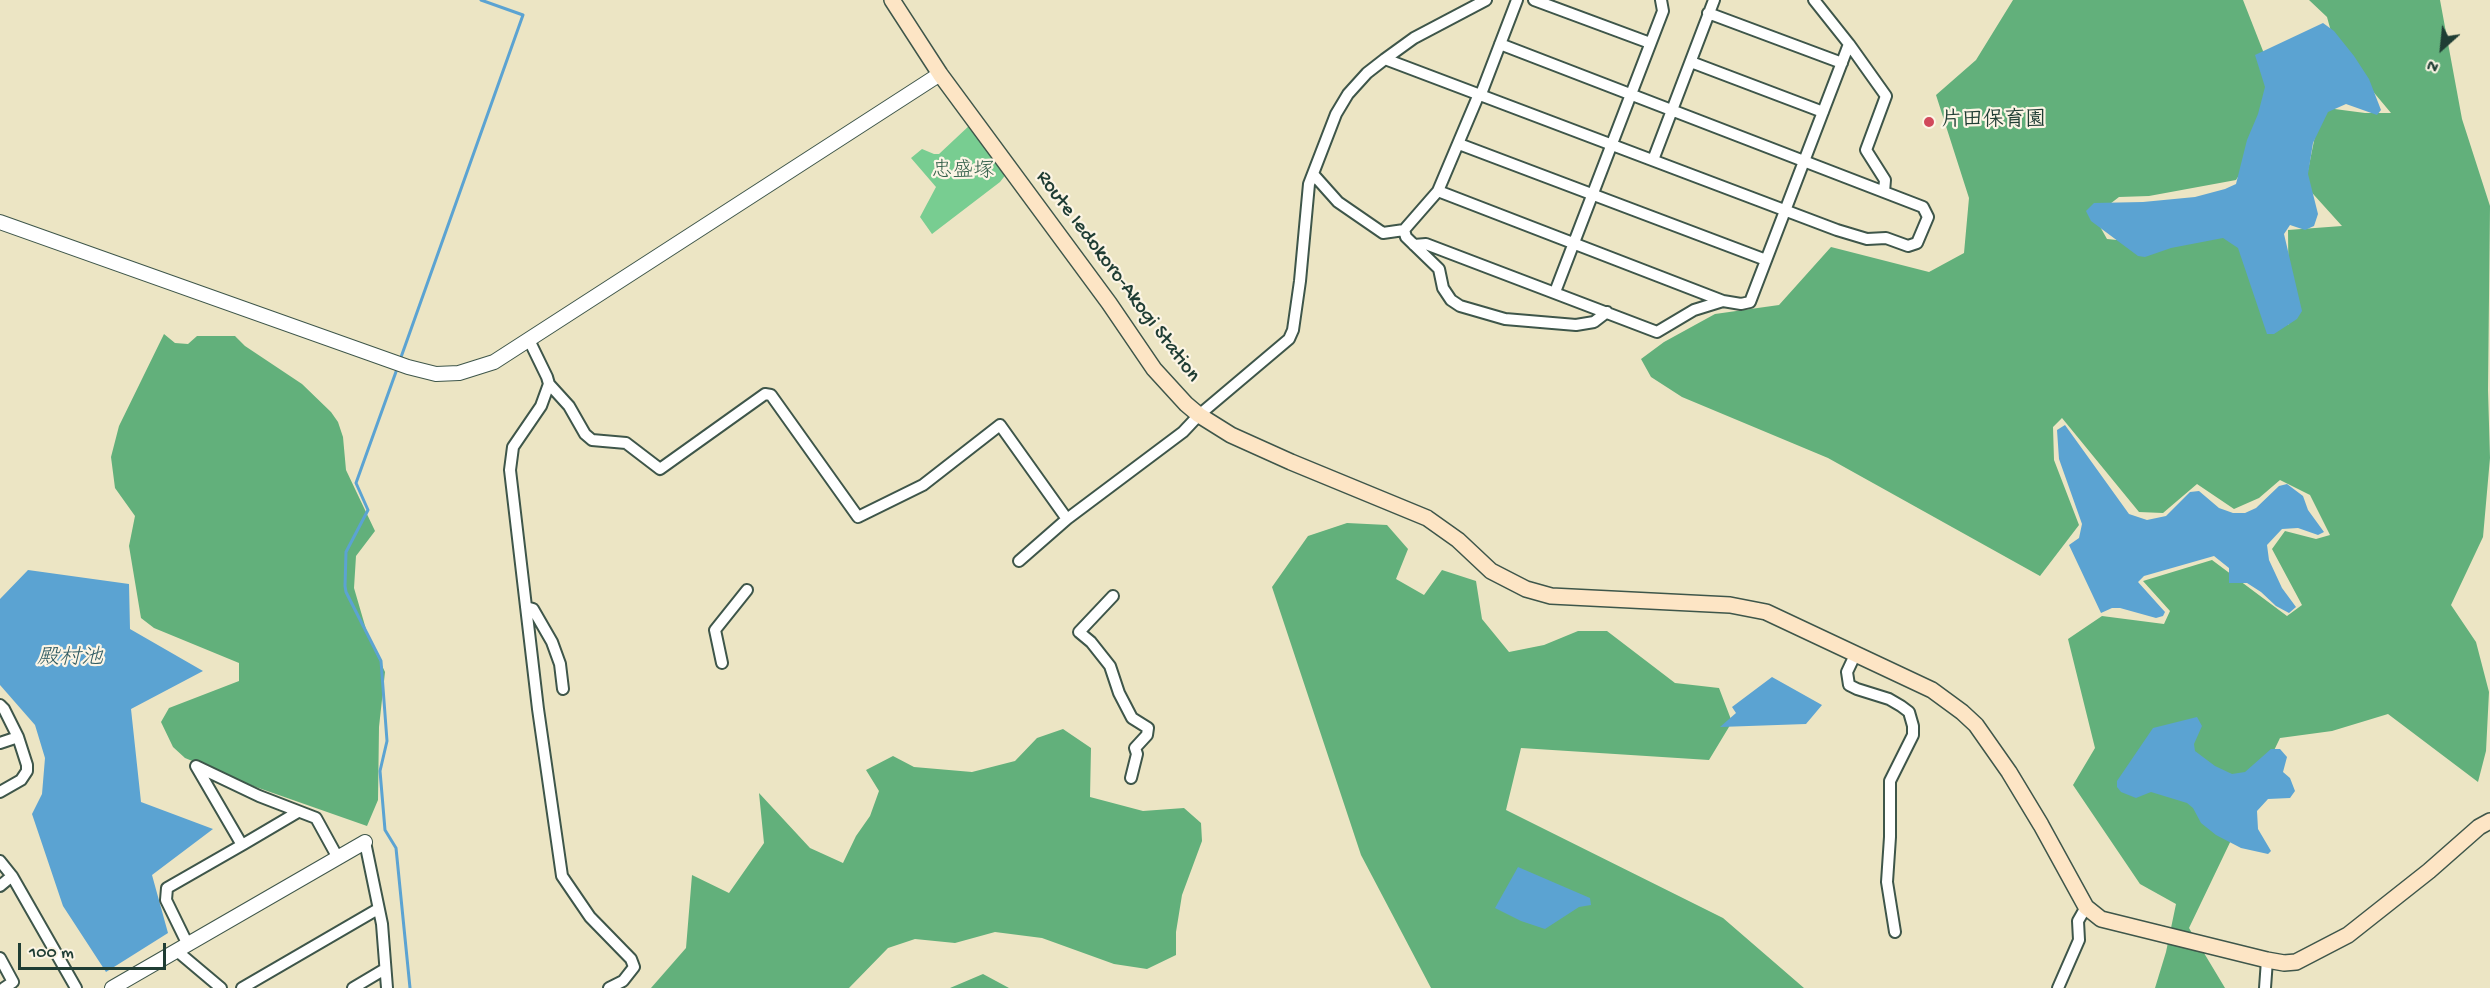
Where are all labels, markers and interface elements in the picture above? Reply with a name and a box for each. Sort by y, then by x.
north arrow [2412,18,2472,78]
text: N [2425,54,2443,75]
place label: 片田保育園 [1941,109,2046,135]
marker: 片田保育園 [1922,115,1936,129]
park label: 忠盛塚 [932,160,994,186]
street label: Route Iedokoro-Akogi Station [1029,166,1205,388]
water label: 殿村池 [37,647,103,673]
scale bar [21,931,170,969]
text: 100 m [29,943,74,964]

